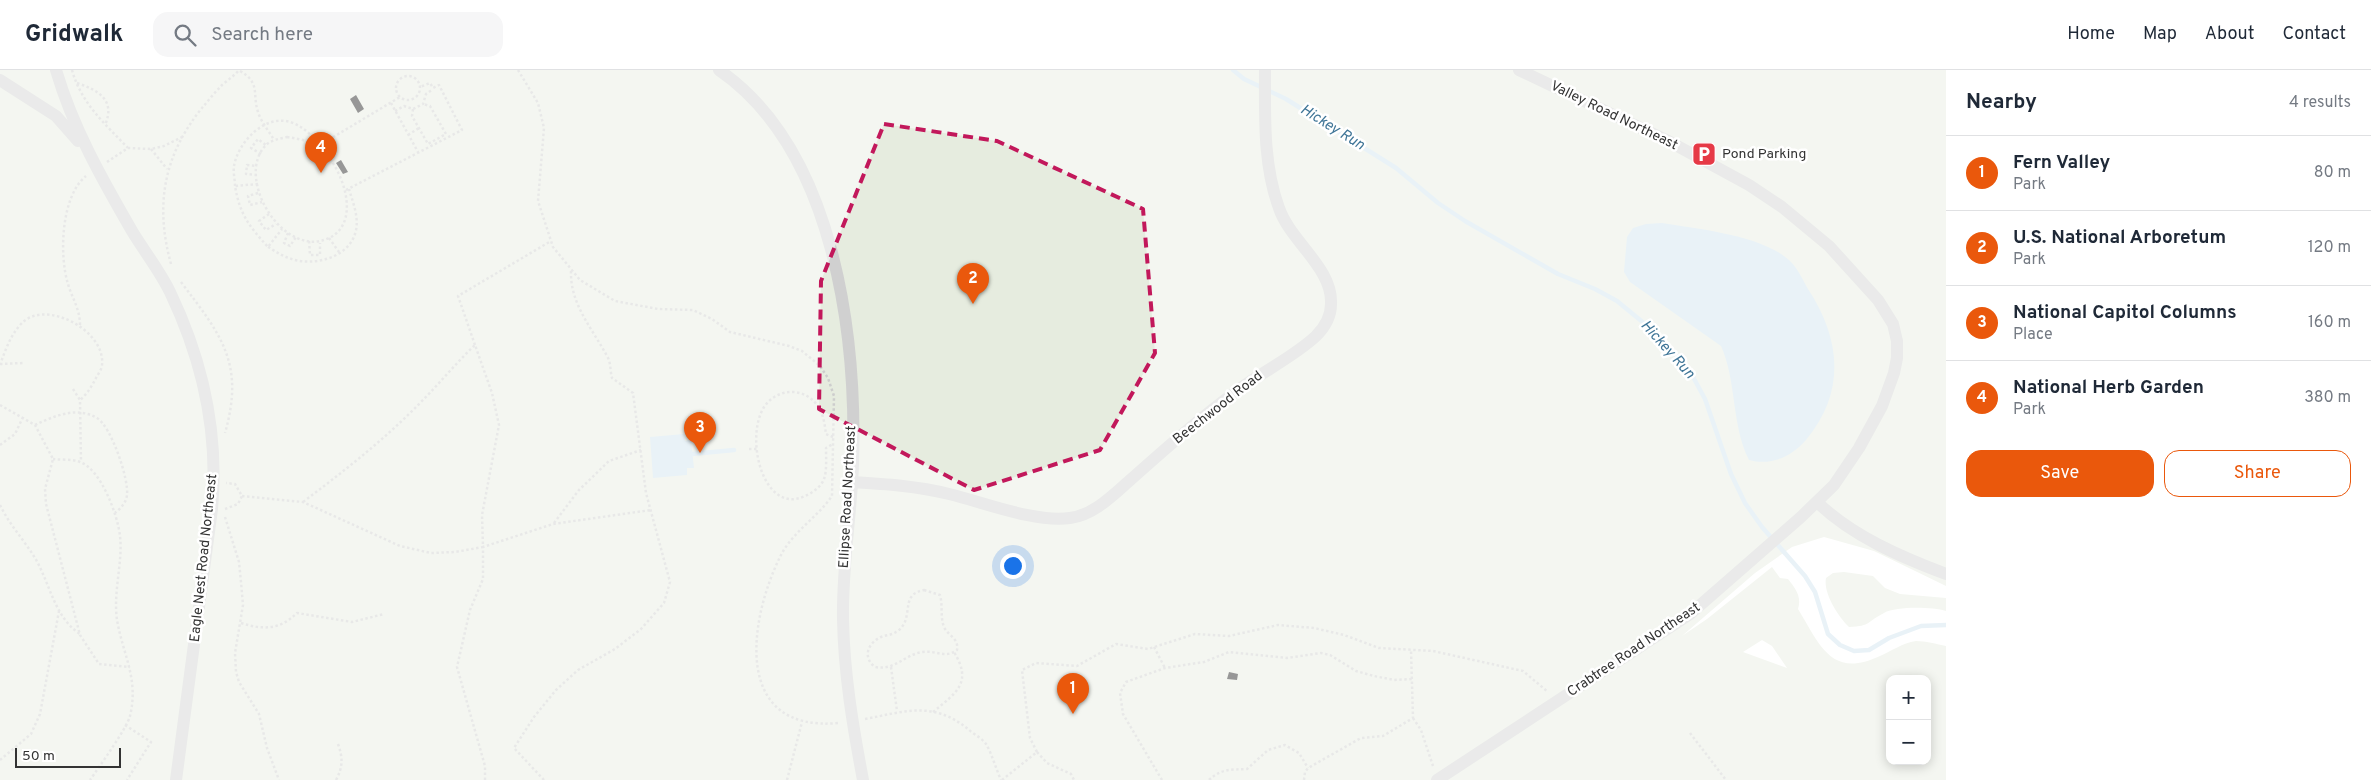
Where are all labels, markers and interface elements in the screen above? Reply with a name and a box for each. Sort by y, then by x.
search box [153,12,503,57]
text: Gridwalk [25,20,123,50]
icon: search [171,21,199,49]
text: Search here [211,23,313,47]
text: Home [2067,23,2115,46]
text: Map [2143,23,2177,46]
text: About [2205,23,2254,46]
text: Contact [2282,23,2346,46]
street label: Valley Road Northeast [1548,78,1680,154]
text: Nearby [1966,89,2037,116]
text: 4 results [2289,93,2351,113]
water label: Hickey Run [1296,101,1368,155]
pin: 4 [305,132,337,173]
parking icon: Pond Parking [1691,141,1717,167]
place label: Pond Parking [1722,146,1806,163]
text: Fern Valley [2013,151,2110,175]
text: 1 [1979,163,1985,183]
text: 80 m [2314,163,2351,183]
text: Park [2013,175,2046,195]
text: U.S. National Arboretum [2013,226,2226,250]
text: 2 [1977,238,1987,258]
text: 120 m [2308,238,2351,258]
text: Park [2013,250,2046,270]
pin: 2 [957,263,989,304]
text: National Capitol Columns [2013,301,2237,325]
text: 3 [1977,313,1987,333]
text: 160 m [2308,313,2351,333]
water label: Hickey Run [1636,317,1698,383]
text: Place [2013,325,2053,345]
street label: Beechwood Road [1170,368,1266,448]
text: National Herb Garden [2013,376,2204,400]
text: 4 [1977,388,1987,408]
text: 380 m [2304,388,2351,408]
text: Park [2013,400,2046,420]
pin: 3 [684,412,716,453]
street label: Ellipse Road Northeast [836,425,860,569]
button: Save [1966,450,2154,497]
button: Share [2164,450,2351,497]
street label: Eagle Nest Road Northeast [187,473,221,643]
your location [1000,553,1026,579]
street label: Crabtree Road Northeast [1564,599,1704,701]
pin: 1 [1057,673,1089,714]
map controls [1886,675,1931,765]
button: + [1886,675,1931,720]
button: − [1886,720,1931,765]
scale bar [15,745,121,768]
text: 50 m [22,748,55,765]

